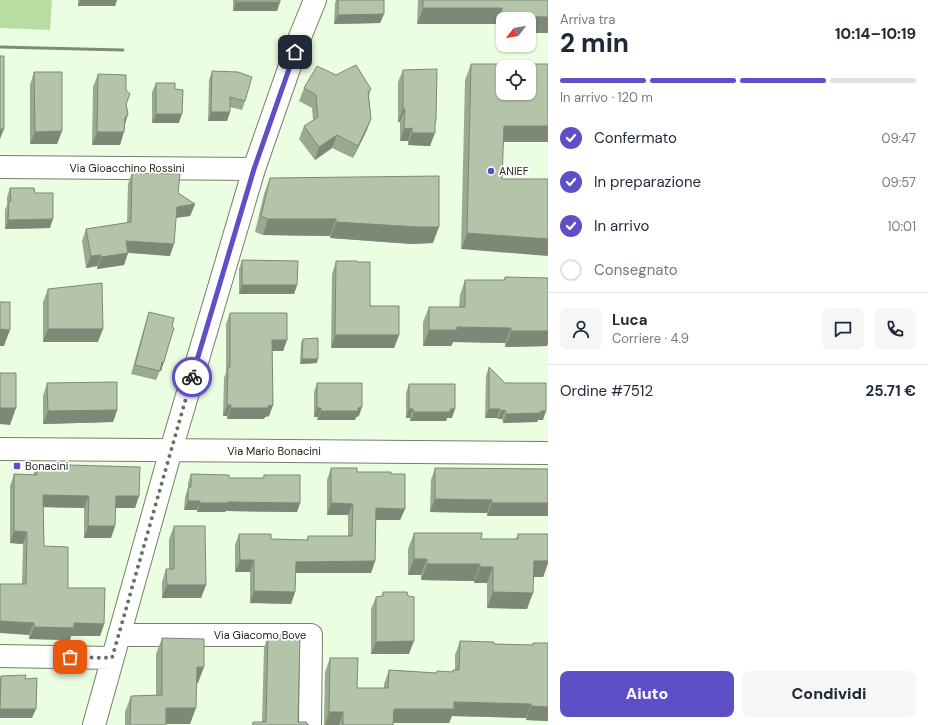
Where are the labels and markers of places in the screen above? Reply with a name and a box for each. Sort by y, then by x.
pin [278,35,312,69]
place label: ANIEF [499,164,529,178]
marker: ANIEF [486,166,496,176]
place label: Bonacini [25,459,68,473]
marker: Bonacini [12,461,22,471]
pin [53,640,87,674]

